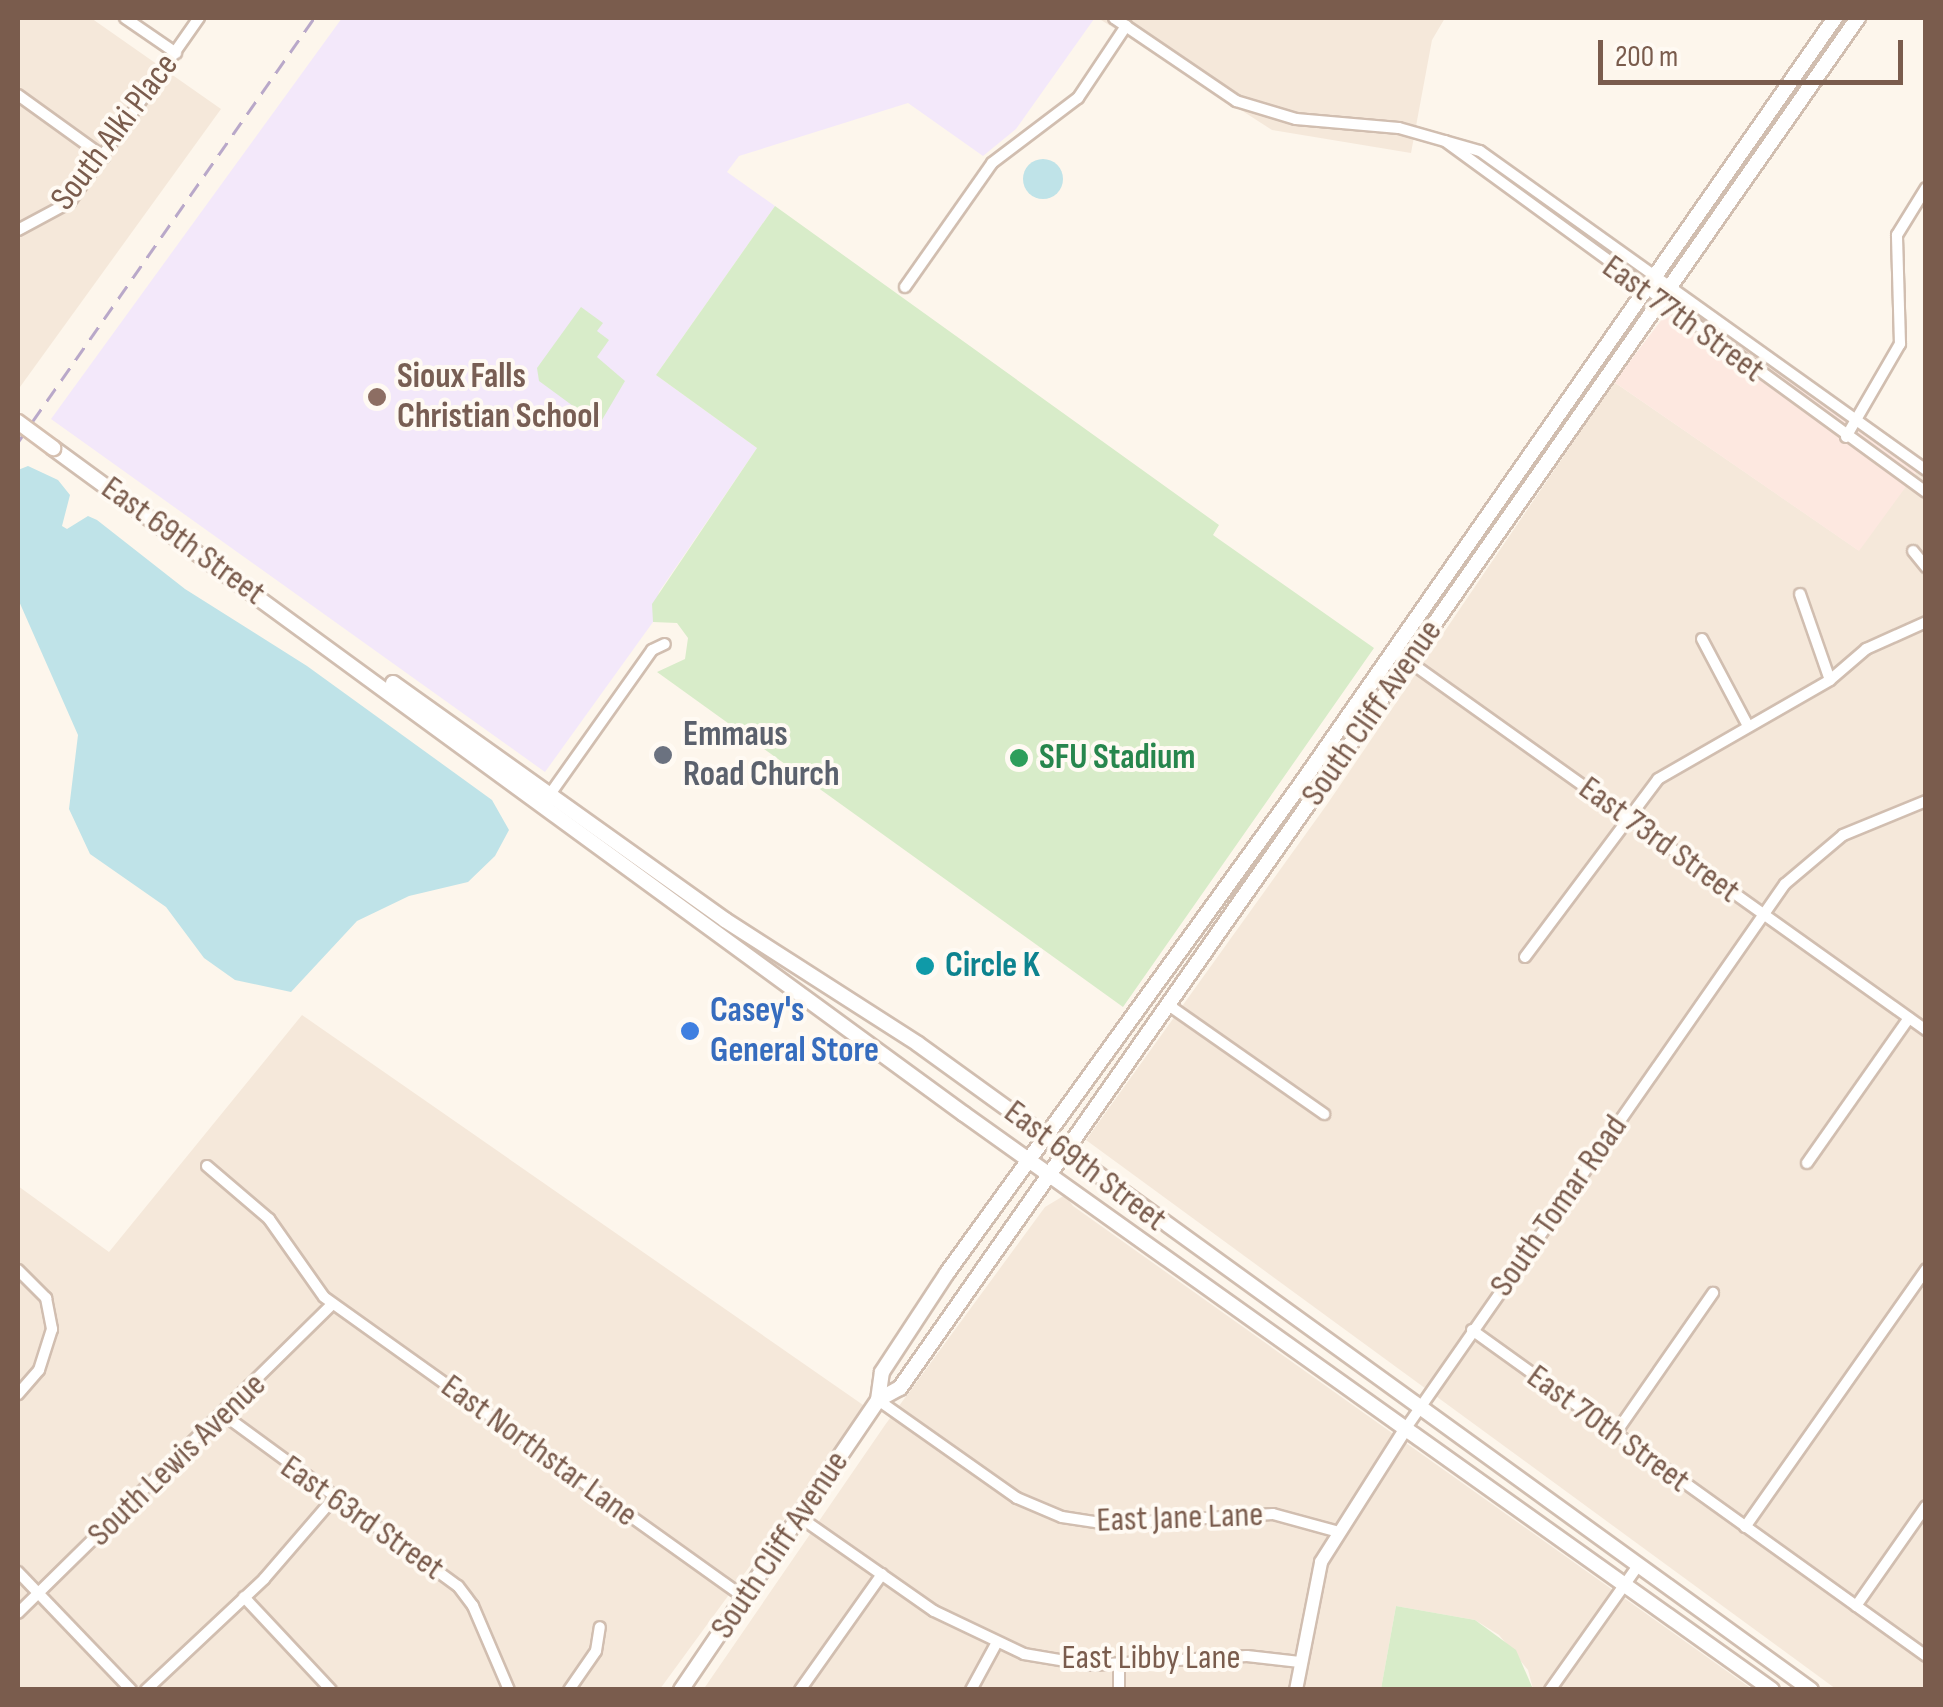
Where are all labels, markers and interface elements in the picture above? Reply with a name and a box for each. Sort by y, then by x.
scale bar [1603,20,1908,82]
text: 200 m [1615,39,1678,75]
street label: South Alki Place [42,45,188,219]
street label: East 77th Street [1594,246,1772,392]
place label: Sioux Falls Christian School [397,356,600,438]
marker: Sioux Falls Christian School [366,386,388,408]
street label: East 69th Street [93,468,273,614]
street label: South Cliff Avenue [1292,612,1452,814]
place label: Emmaus Road Church [683,714,840,796]
place label: SFU Stadium [1039,737,1195,779]
marker: Emmaus Road Church [652,744,674,766]
marker: SFU Stadium [1008,747,1030,769]
street label: East 73rd Street [1570,768,1748,912]
place label: Circle K [945,945,1040,987]
marker: Circle K [914,955,936,977]
place label: Casey's General Store [710,990,879,1072]
marker: Casey's General Store [679,1020,701,1042]
street label: East 69th Street [996,1091,1174,1241]
street label: South Tomar Road [1481,1107,1637,1305]
street label: East 70th Street [1518,1356,1698,1502]
street label: South Lewis Avenue [79,1364,275,1556]
street label: East Northstar Lane [433,1366,645,1536]
street label: South Cliff Avenue [702,1443,858,1647]
street label: East 63rd Street [272,1446,452,1590]
street label: East Jane Lane [1096,1494,1264,1542]
street label: East Libby Lane [1062,1637,1240,1679]

